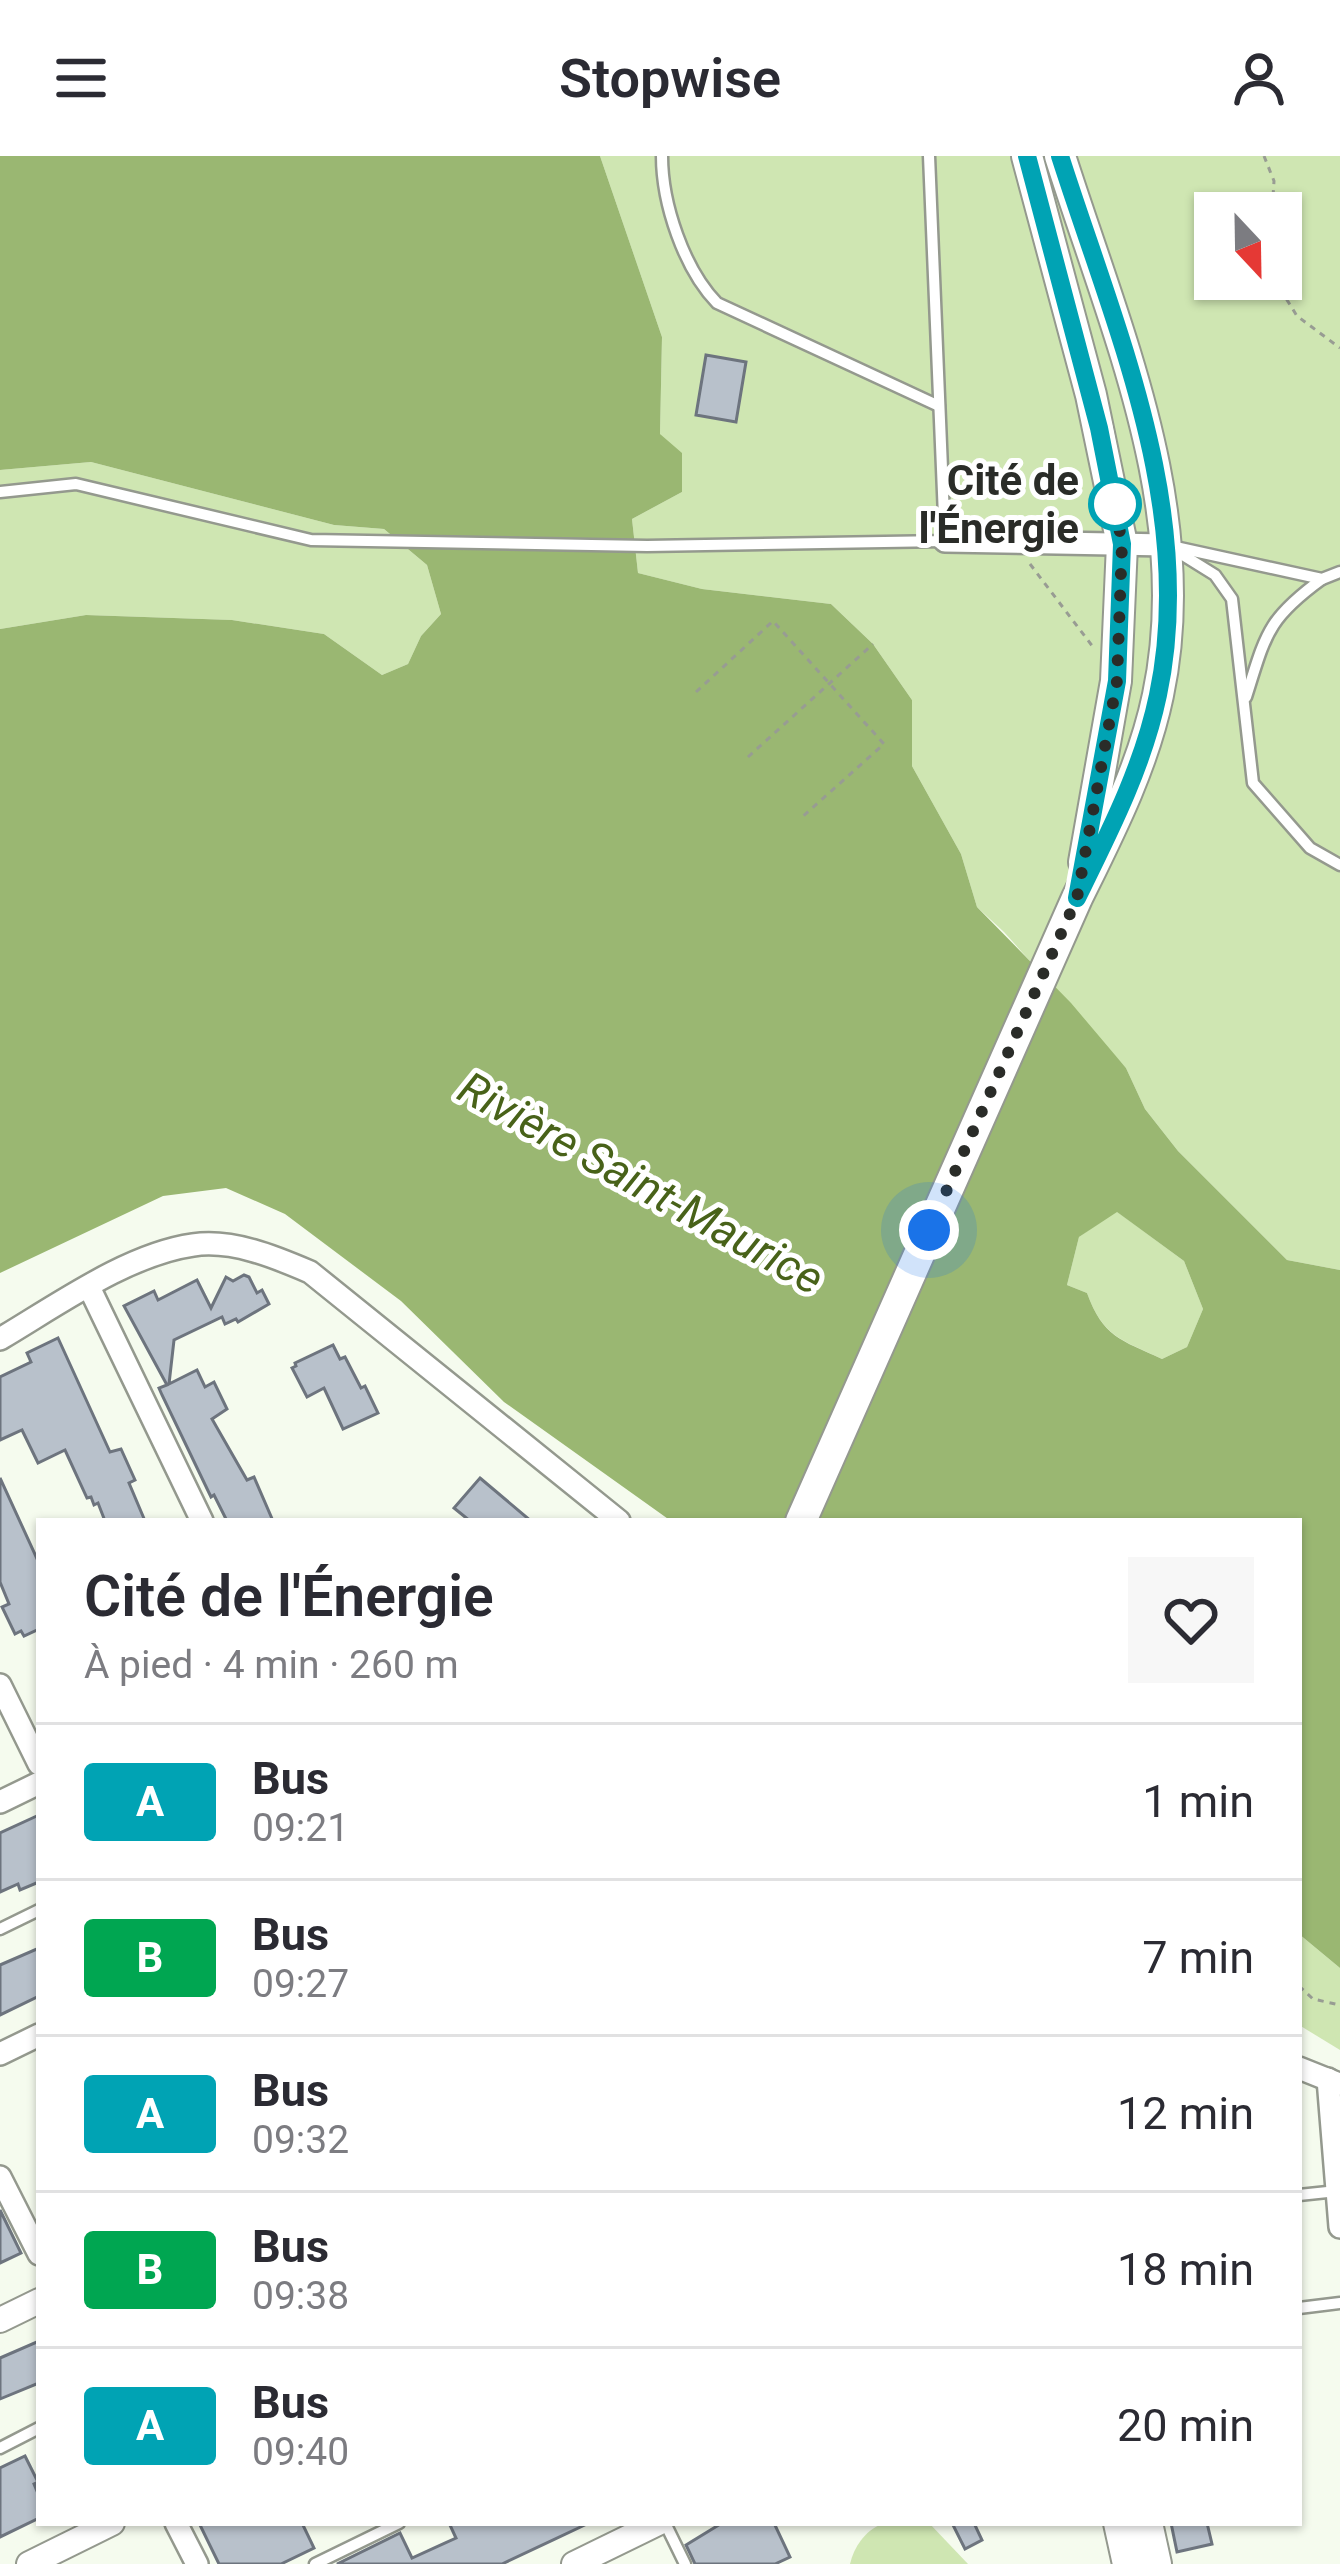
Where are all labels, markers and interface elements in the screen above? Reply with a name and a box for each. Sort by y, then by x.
icon: menu [48,45,114,111]
icon: person [1226,45,1292,111]
text: Stopwise [559,47,781,110]
north arrow [1194,192,1302,300]
map controls [1194,192,1302,300]
place label: Cité de l'Énergie [918,456,1079,553]
marker: Cité de l'Énergie [1090,479,1140,529]
water label: Rivière Saint-Maurice [449,1061,833,1305]
your location [899,1200,959,1260]
button: heart [1128,1557,1254,1683]
text: Cité de l'Énergie [84,1563,494,1630]
text: À pied · 4 min · 260 m [84,1642,459,1688]
text: Bus [252,1752,329,1805]
text: 1 min [1142,1775,1254,1828]
text: A [136,1777,164,1826]
text: 09:21 [252,1805,349,1851]
text: Bus [252,1908,329,1961]
text: 7 min [1142,1931,1254,1984]
text: B [137,1933,163,1982]
text: 09:27 [252,1961,349,2007]
text: Bus [252,2064,329,2117]
text: 12 min [1117,2087,1254,2140]
text: A [136,2089,164,2138]
text: 09:32 [252,2117,349,2163]
text: Bus [252,2220,329,2273]
text: 18 min [1117,2243,1254,2296]
text: B [137,2245,163,2294]
text: 09:38 [252,2273,349,2319]
text: Bus [252,2376,329,2429]
text: 20 min [1117,2399,1254,2452]
text: A [136,2401,164,2450]
text: 09:40 [252,2429,349,2475]

